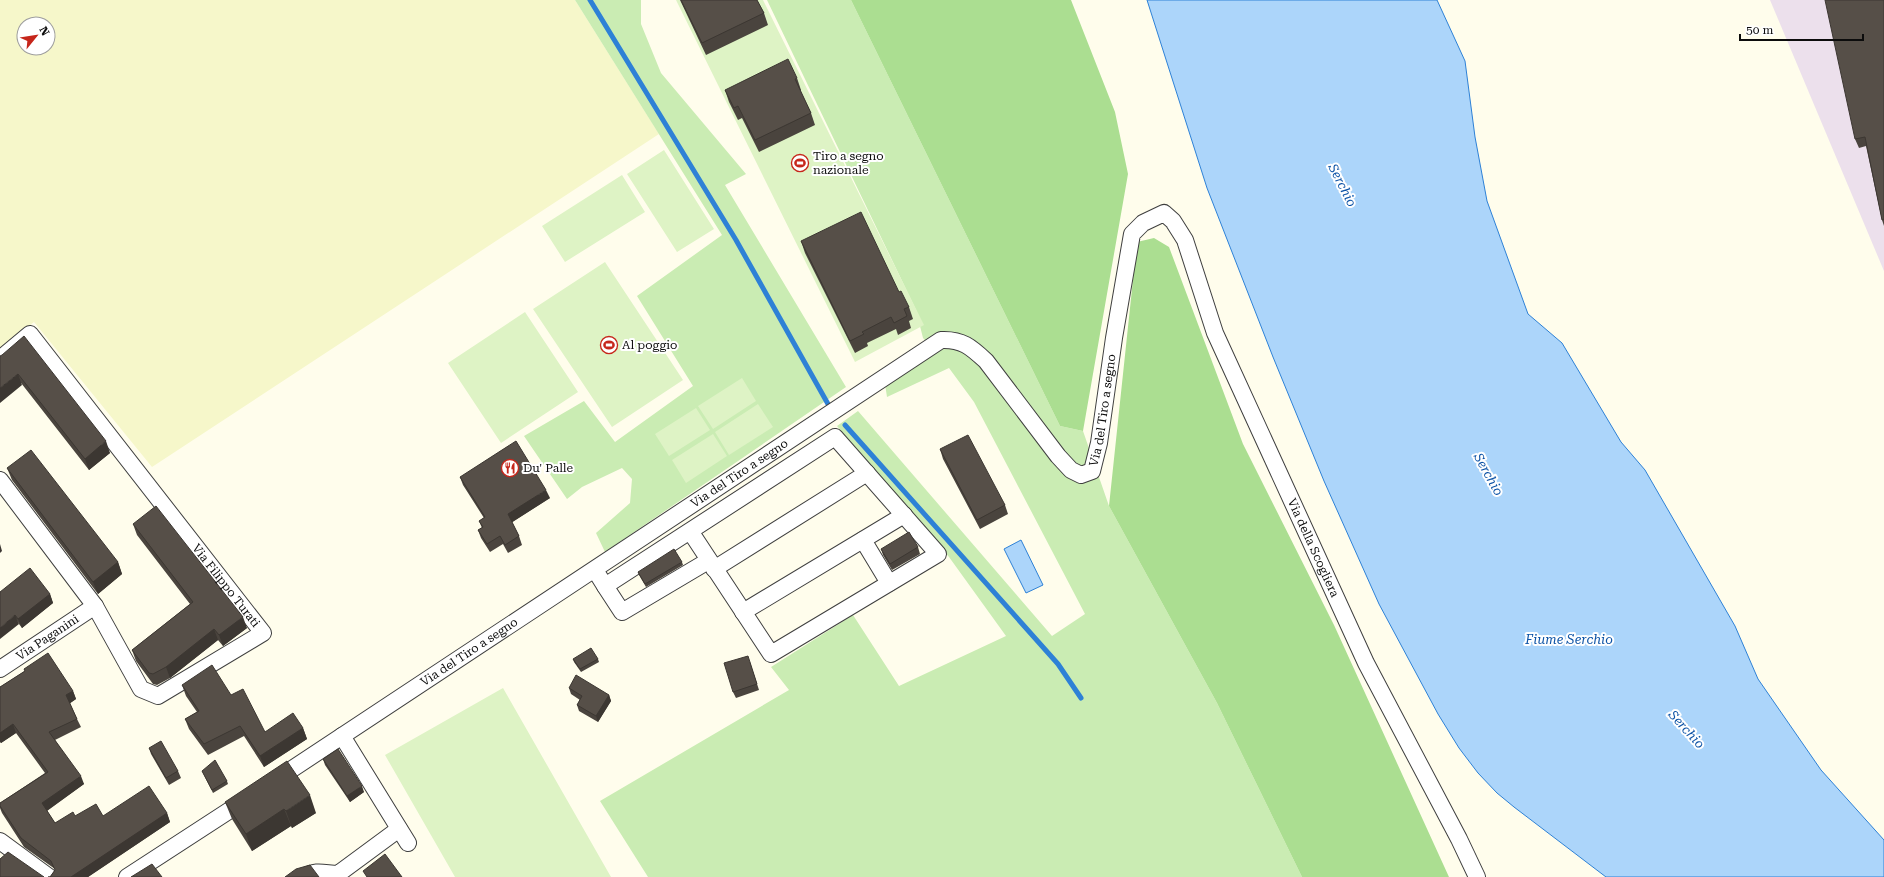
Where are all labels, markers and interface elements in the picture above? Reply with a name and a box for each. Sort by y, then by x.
north arrow [16,16,56,56]
scale bar [1740,16,1863,42]
text: 50 m [1746,23,1773,37]
text: N [36,24,52,39]
place label: Tiro a segno nazionale [813,149,884,177]
sports icon: Tiro a segno nazionale [790,153,810,173]
water label: Serchio [1325,160,1360,209]
sports icon: Al poggio [599,335,619,355]
place label: Al poggio [622,338,677,352]
street label: Via del Tiro a segno [1086,353,1119,468]
street label: Via del Tiro a segno [688,436,791,510]
water label: Serchio [1470,450,1506,498]
restaurant icon: Du' Palle [500,458,520,478]
place label: Du' Palle [523,461,574,475]
street label: Via della Scogliera [1285,496,1342,600]
street label: Via Filippo Turati [189,541,263,630]
street label: Via Paganini [14,612,82,663]
street label: Via del Tiro a segno [418,615,520,689]
water label: Fiume Serchio [1524,632,1613,647]
water label: Serchio [1665,706,1708,752]

